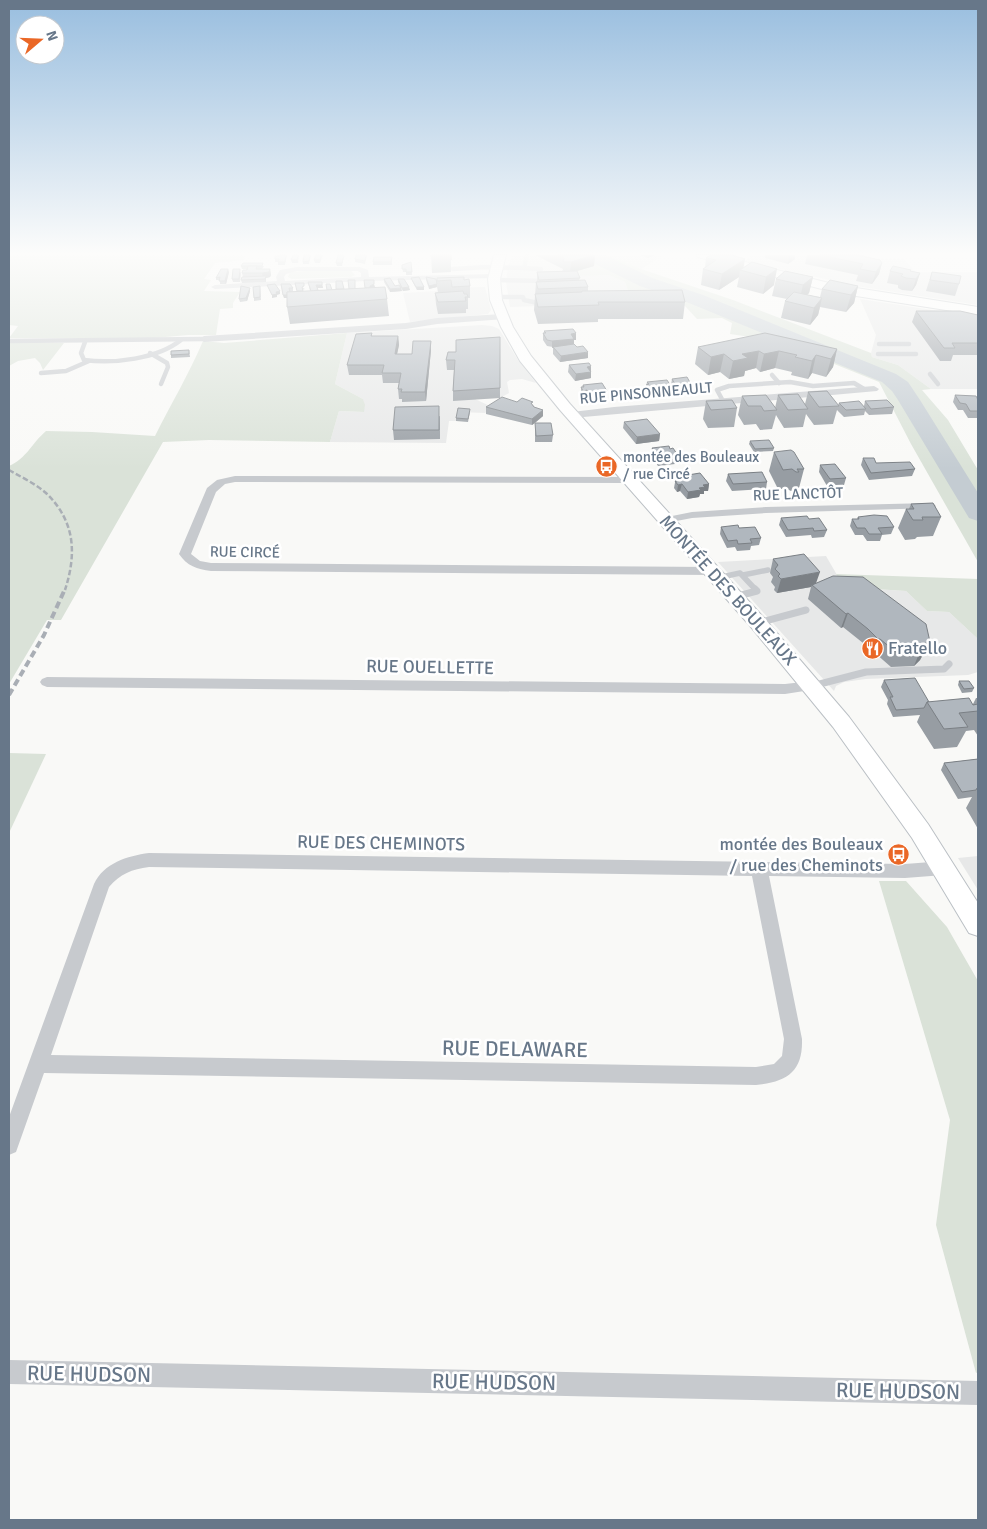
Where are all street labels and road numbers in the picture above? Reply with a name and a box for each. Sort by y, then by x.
street label: RUE PINSONNEAULT [579,378,714,408]
street label: RUE LANCTÔT [752,482,844,505]
street label: MONTÉE DES BOULEAUX [655,510,802,670]
street label: RUE CIRCÉ [210,541,280,562]
street label: RUE OUELLETTE [366,655,494,679]
street label: RUE DES CHEMINOTS [297,831,465,855]
street label: RUE DELAWARE [442,1035,588,1063]
street label: RUE HUDSON [27,1360,151,1388]
street label: RUE HUDSON [432,1368,556,1396]
street label: RUE HUDSON [836,1377,960,1405]

